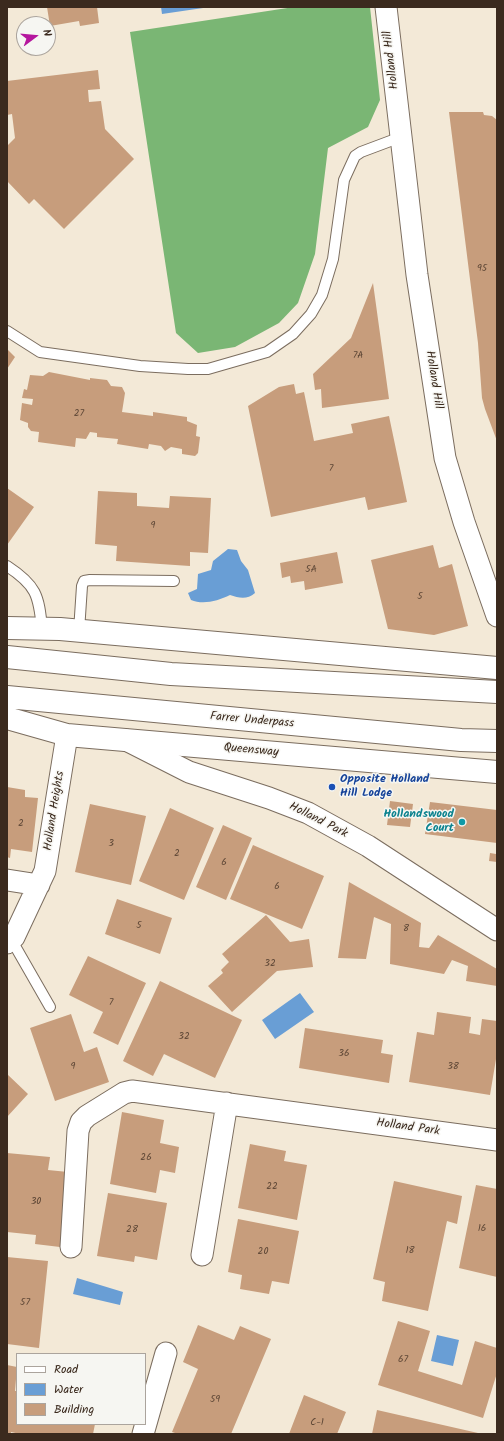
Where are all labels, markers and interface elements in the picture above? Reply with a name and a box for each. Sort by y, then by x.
north arrow [16,16,56,56]
text: N [37,27,56,39]
street label: Holland Hill [381,30,403,90]
house number: 95 [477,263,487,275]
house number: 7A [353,350,363,362]
street label: Holland Hill [421,350,445,410]
house number: 27 [74,408,84,420]
house number: 7 [329,463,333,475]
house number: 9 [151,520,155,532]
house number: 5A [305,564,317,576]
house number: 5 [417,591,423,603]
street label: Farrer Underpass [209,710,295,732]
street label: Queensway [223,741,279,761]
street label: Holland Heights [42,770,68,852]
place label: Opposite Holland Hill Lodge [340,773,429,801]
marker: Opposite Holland Hill Lodge [327,782,337,792]
street label: Holland Park [286,800,350,842]
place label: Hollandswood Court [384,808,454,836]
marker: Hollandswood Court [457,817,467,827]
house number: 2 [18,818,24,830]
house number: 3 [108,838,114,850]
house number: 2 [174,848,180,860]
house number: 6 [221,857,227,869]
house number: 6 [274,881,280,893]
house number: 5 [136,920,142,932]
house number: 8 [403,923,409,935]
house number: 32 [264,958,276,970]
house number: 7 [109,997,113,1009]
house number: 32 [178,1031,190,1043]
house number: 36 [338,1048,350,1060]
house number: 9 [71,1061,75,1073]
house number: 38 [447,1061,459,1073]
street label: Holland Park [375,1116,441,1140]
house number: 26 [140,1152,152,1164]
house number: 22 [266,1181,278,1193]
house number: 30 [31,1196,41,1208]
house number: 16 [478,1223,486,1235]
house number: 28 [126,1224,138,1236]
house number: 18 [405,1245,415,1257]
house number: 20 [258,1246,268,1258]
house number: 57 [20,1297,30,1309]
legend [16,1353,146,1425]
house number: 67 [398,1354,408,1366]
text: Road [54,1360,78,1379]
text: Water [54,1380,83,1399]
house number: 59 [210,1394,220,1406]
text: Building [54,1400,94,1419]
house number: C-1 [310,1417,324,1429]

